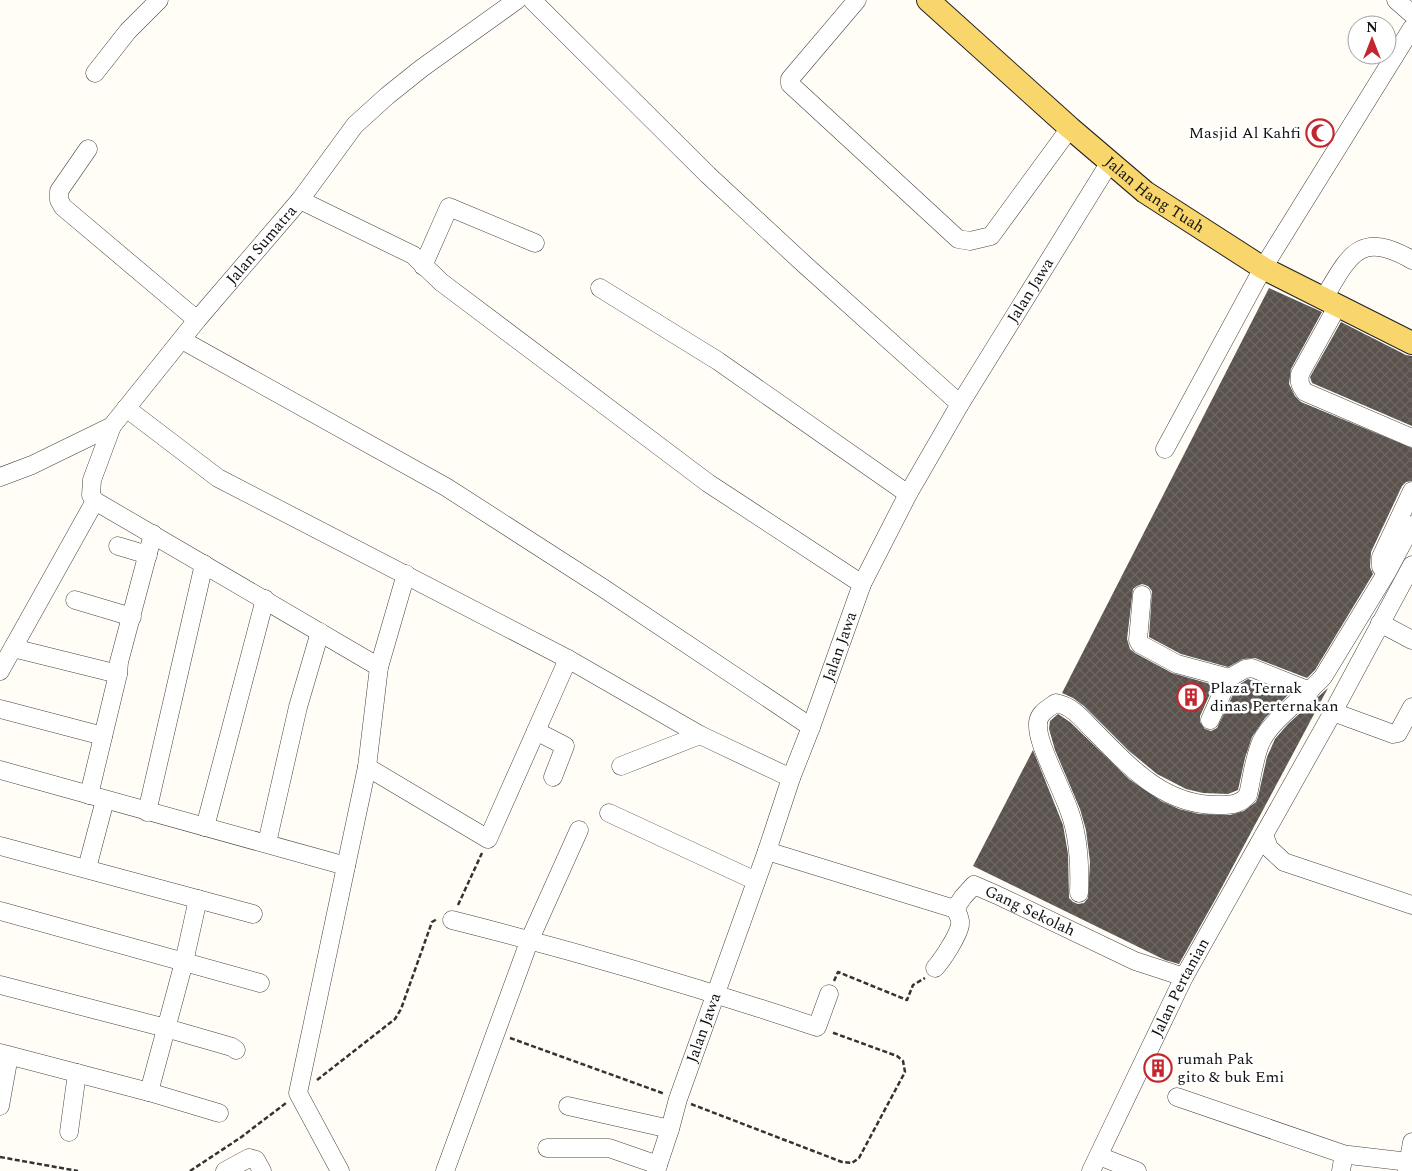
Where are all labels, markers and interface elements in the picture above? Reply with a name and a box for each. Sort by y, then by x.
north arrow [1347,15,1397,65]
text: N [1366,17,1378,38]
mosque icon: Masjid Al Kahfi [1305,118,1335,148]
place label: Masjid Al Kahfi [1189,121,1301,145]
street label: Jalan Hang Tuah [1099,150,1209,239]
street label: Jalan Sumatra [220,200,303,290]
street label: Jalan Jawa [1001,253,1060,328]
street label: Jalan Jawa [816,608,863,685]
place label: Plaza Ternak dinas Perternakan [1210,676,1338,718]
building icon: Plaza Ternak dinas Perternakan [1176,682,1206,712]
street label: Gang Sekolah [981,879,1079,943]
street label: Jalan Pertanian [1145,934,1216,1041]
street label: Jalan Jawa [680,989,727,1066]
place label: rumah Pak gito & buk Emi [1177,1047,1284,1089]
building icon: rumah Pak gito & buk Emi [1143,1053,1173,1083]

